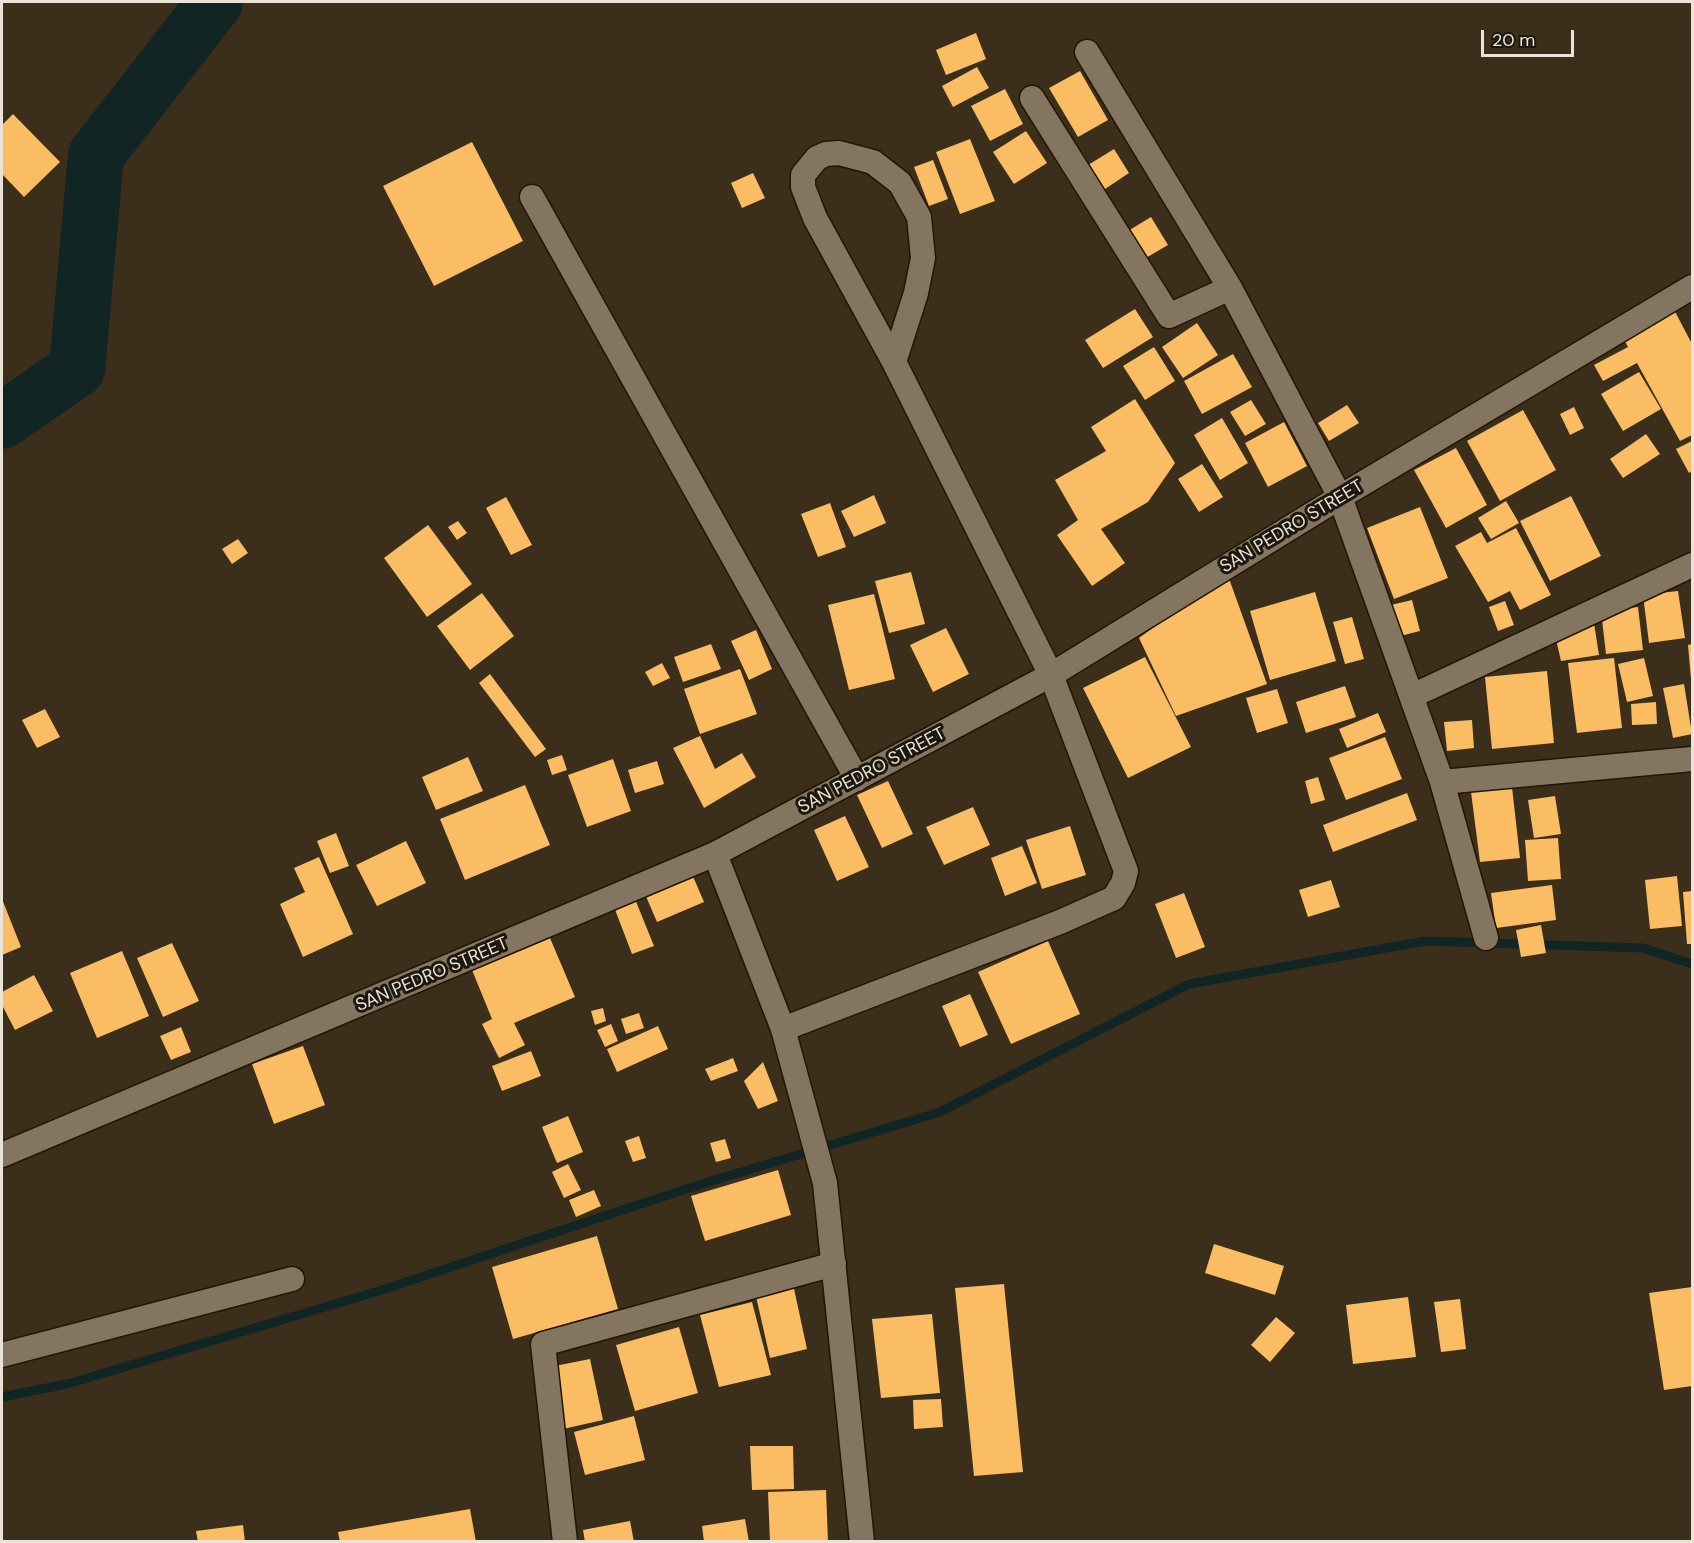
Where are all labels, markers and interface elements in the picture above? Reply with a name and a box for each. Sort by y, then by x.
scale bar [1484,18,1577,56]
text: 20 m [1492,28,1535,52]
street label: SAN PEDRO STREET [1216,476,1368,578]
street label: SAN PEDRO STREET [795,723,949,819]
street label: SAN PEDRO STREET [353,933,511,1017]

